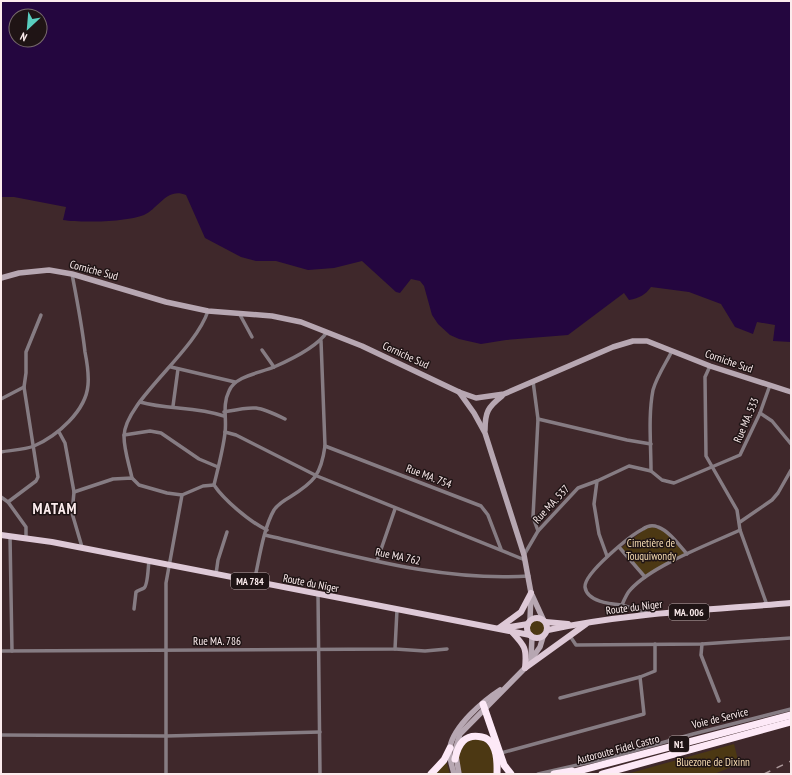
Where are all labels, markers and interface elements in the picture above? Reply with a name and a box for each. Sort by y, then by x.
north arrow [8,8,48,48]
text: N [18,29,29,45]
street label: Corniche Sud [68,257,120,283]
street label: Corniche Sud [381,338,432,372]
street label: Corniche Sud [703,346,755,376]
street label: Rue MA. 533 [730,395,762,445]
street label: Rue MA. 754 [404,461,454,491]
street label: Rue MA. 537 [530,482,572,526]
district label: MATAM [32,499,78,518]
park label: Cimetière de Touquiwondy [626,536,677,563]
street label: Rue MA 762 [374,544,422,568]
street label: Route du Niger [282,571,340,595]
road number: MA 784 [231,573,269,589]
street label: Route du Niger [605,597,663,617]
road number: MA. 006 [669,604,709,620]
street label: Rue MA. 786 [193,634,241,648]
street label: Voie de Service [689,704,750,732]
street label: Autoroute Fidel Castro [575,731,661,767]
road number: N1 [669,736,689,752]
park label: Bluezone de Dixinn [676,755,750,769]

